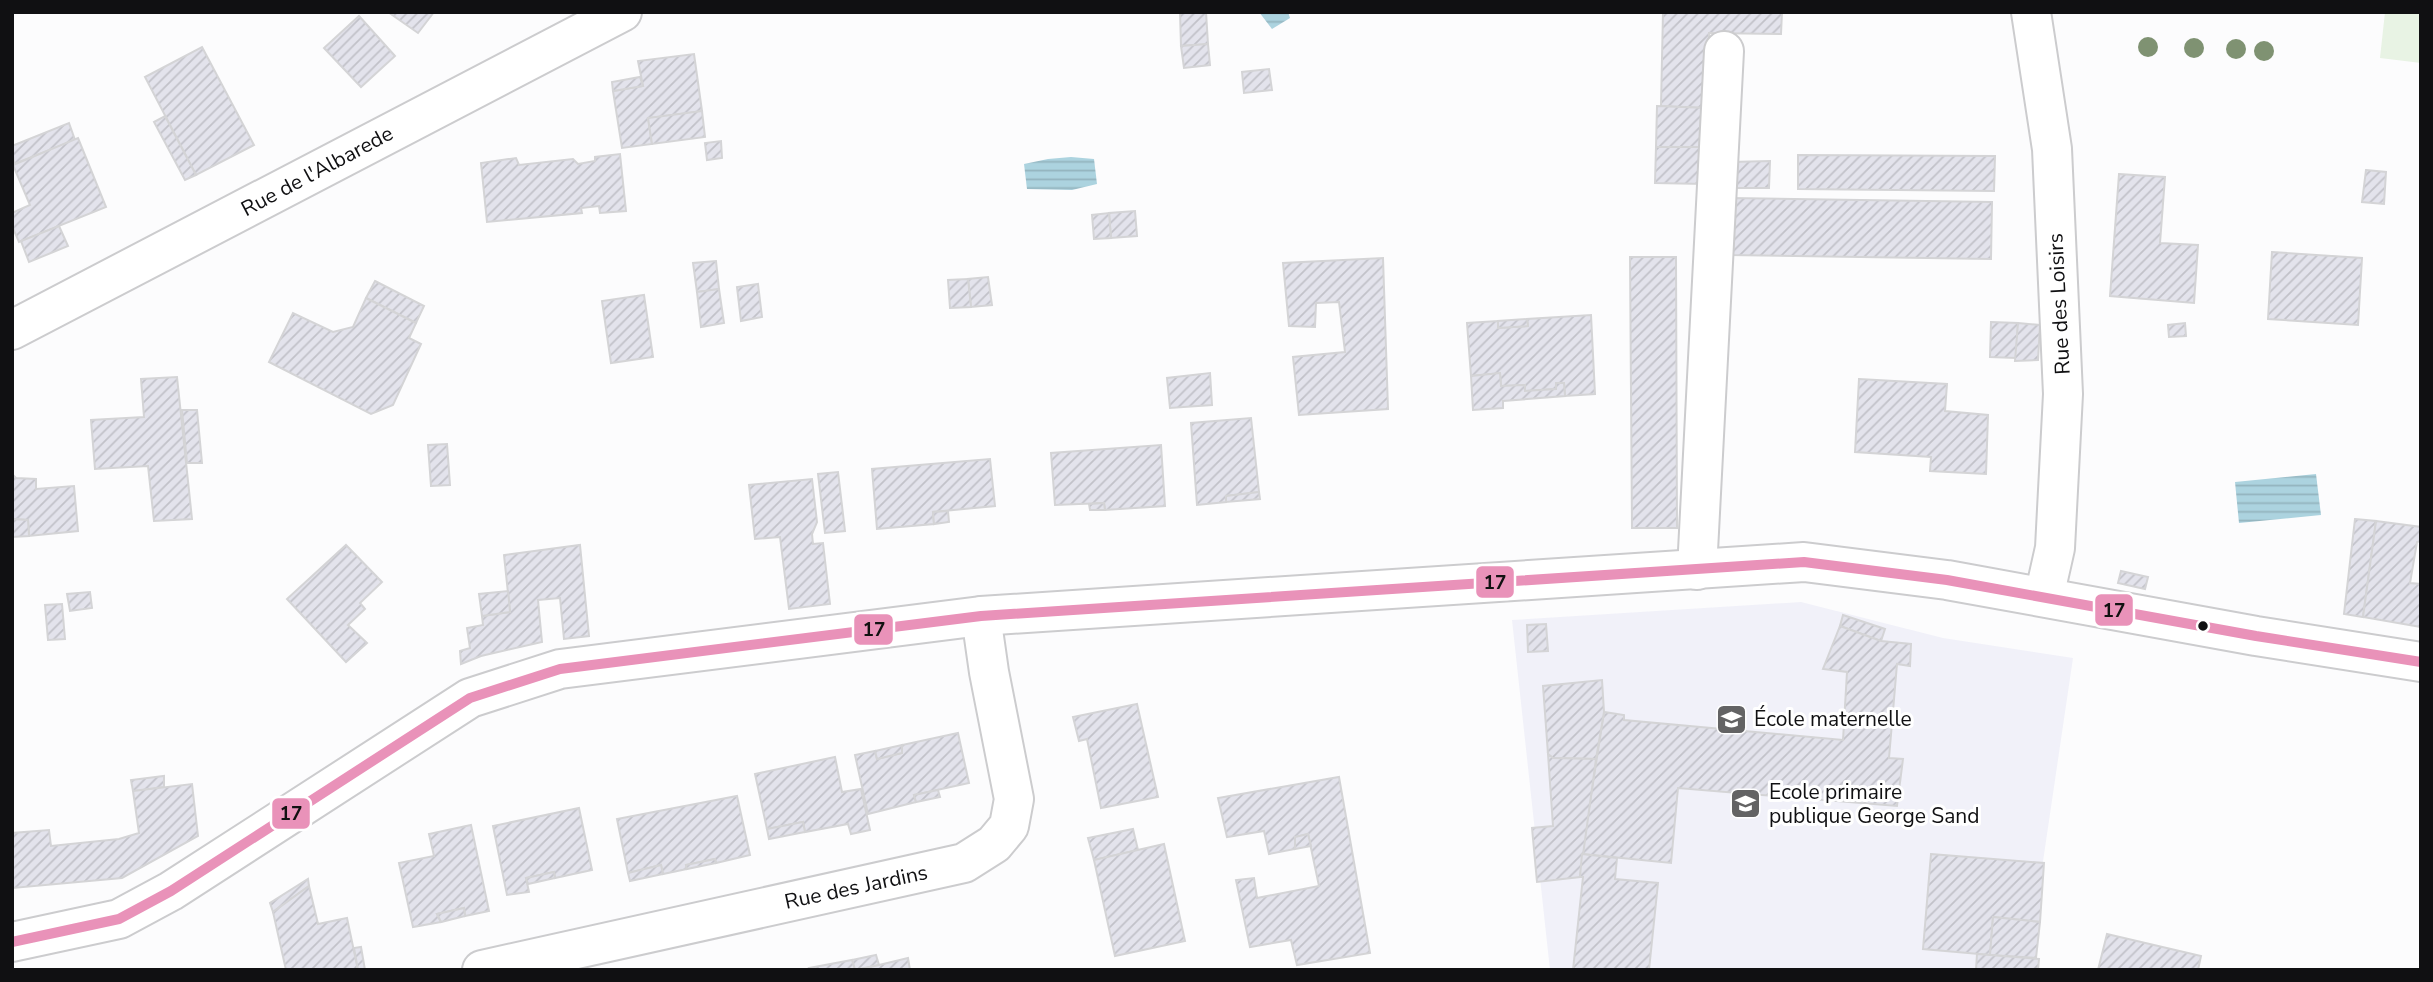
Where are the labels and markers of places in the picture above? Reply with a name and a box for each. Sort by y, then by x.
unlabelled marker [2196,619,2210,633]
school or university icon: École maternelle [1714,702,1748,736]
place label: École maternelle [1754,705,1912,733]
place label: Ecole primaire publique George Sand [1769,778,1980,830]
school or university icon: Ecole primaire publique George Sand [1729,787,1763,821]

